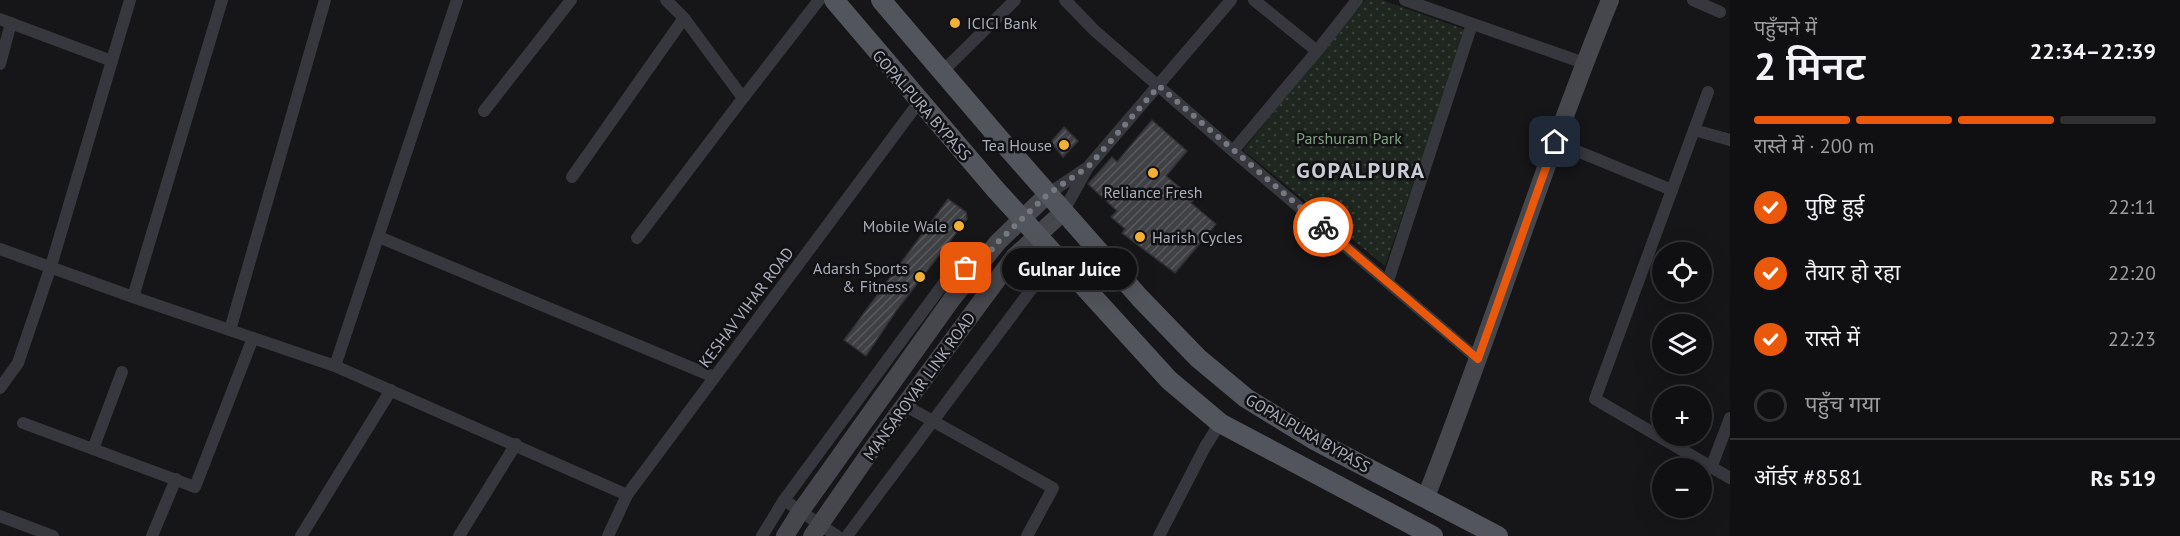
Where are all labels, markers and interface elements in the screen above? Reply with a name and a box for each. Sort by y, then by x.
place label: ICICI Bank [967,13,1038,33]
text: पहुँचने में [1754,15,1817,41]
marker: ICICI Bank [948,16,962,30]
text: 22:34–22:39 [2030,37,2156,65]
text: 2 मिनट [1754,40,1865,91]
street label: GOPALPURA BYPASS [868,45,976,165]
pin [1529,116,1580,167]
icon: home [1538,125,1571,158]
park label: Parshuram Park [1296,128,1402,148]
text: रास्ते में · 200 m [1754,133,1874,159]
place label: Tea House [982,135,1052,155]
marker: Tea House [1057,138,1071,152]
district label: GOPALPURA [1296,156,1426,184]
marker: Reliance Fresh [1146,166,1160,180]
place label: Reliance Fresh [1103,182,1203,202]
icon: check [1754,191,1787,224]
text: पुष्टि हुई [1805,192,1864,220]
text: 22:11 [2108,194,2156,220]
courier [1293,197,1353,257]
icon: bike [1307,211,1340,244]
place label: Mobile Wale [863,216,947,236]
marker: Mobile Wale [952,219,966,233]
place label: Harish Cycles [1152,227,1243,247]
marker: Harish Cycles [1133,230,1147,244]
pin [940,242,991,293]
map controls [1652,242,1712,518]
button: locate [1652,242,1712,302]
street label: KESHAV VIHAR ROAD [694,243,798,371]
callout: Gulnar Juice [1002,247,1137,289]
icon: bag [949,251,982,284]
text: Gulnar Juice [1018,256,1121,282]
icon: check [1754,257,1787,290]
place label: Adarsh Sports & Fitness [813,258,908,296]
text: तैयार हो रहा [1805,258,1901,286]
text: 22:20 [2108,260,2156,286]
marker: Adarsh Sports & Fitness [913,270,927,284]
street label: MANSAROVAR LINK ROAD [859,308,979,464]
button: layers [1652,314,1712,374]
icon: check [1754,323,1787,356]
text: रास्ते में [1805,324,1860,352]
text: 22:23 [2108,326,2156,352]
button: + [1652,386,1712,446]
street label: GOPALPURA BYPASS [1242,389,1374,477]
text: पहुँच गया [1805,390,1880,418]
button: − [1652,458,1712,518]
text: ऑर्डर #8581 [1754,463,1863,491]
text: Rs 519 [2090,464,2156,492]

